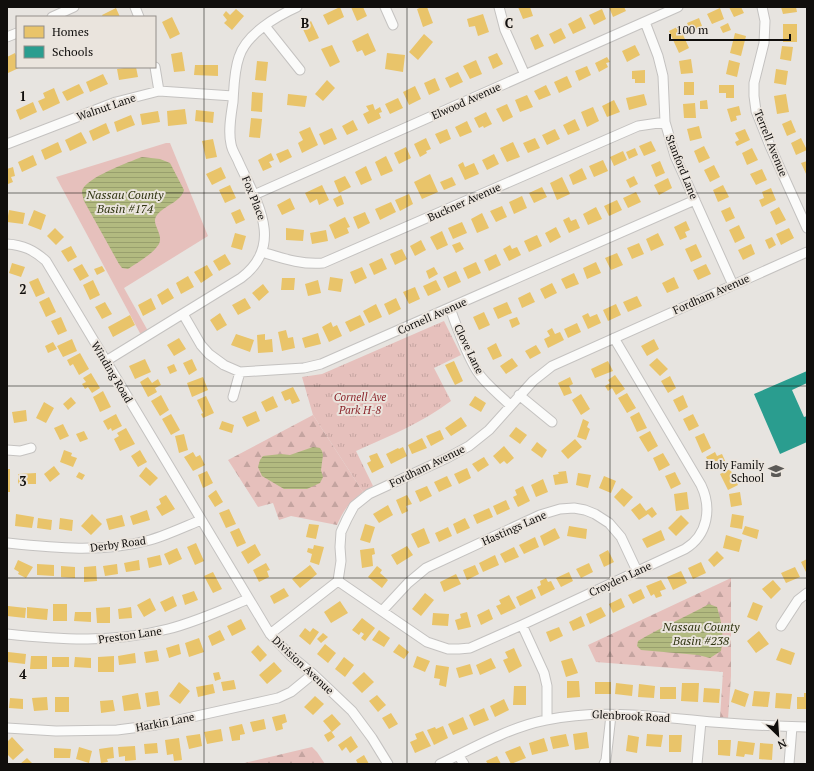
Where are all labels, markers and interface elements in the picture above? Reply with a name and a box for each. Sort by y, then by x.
text: B [301,14,309,32]
text: C [505,14,513,32]
legend [16,16,156,68]
scale bar [670,16,790,42]
text: 100 m [676,22,709,37]
text: Homes [52,24,89,39]
text: Schools [52,44,93,59]
street label: Elwood Avenue [429,79,503,123]
text: 1 [19,87,27,105]
street label: Walnut Lane [75,90,138,124]
street label: Terrell Avenue [751,108,791,179]
street label: Stanford Lane [663,133,701,202]
street label: Fox Place [239,174,269,222]
street label: Buckner Avenue [425,179,503,224]
water label: Nassau County Basin #174 [85,187,164,216]
street label: Fordham Avenue [671,271,752,317]
text: 2 [19,280,27,298]
street label: Cornell Avenue [395,294,469,338]
street label: Clove Lane [451,322,487,377]
street label: Winding Road [88,339,136,405]
park label: Cornell Ave Park H-8 [334,390,386,417]
street label: Fordham Avenue [387,441,468,490]
place label: Holy Family School [705,458,764,485]
school or university icon: Holy Family School [767,462,785,480]
text: 3 [19,472,27,490]
street label: Hastings Lane [480,507,549,548]
street label: Derby Road [89,533,147,555]
street label: Croyden Lane [587,558,654,600]
water label: Nassau County Basin #238 [661,619,740,648]
street label: Preston Lane [97,624,163,646]
street label: Division Avenue [269,633,337,697]
text: 4 [19,665,27,683]
street label: Glenbrook Road [592,707,670,725]
street label: Harkin Lane [134,709,196,735]
north arrow [758,715,798,755]
text: N [775,736,789,752]

